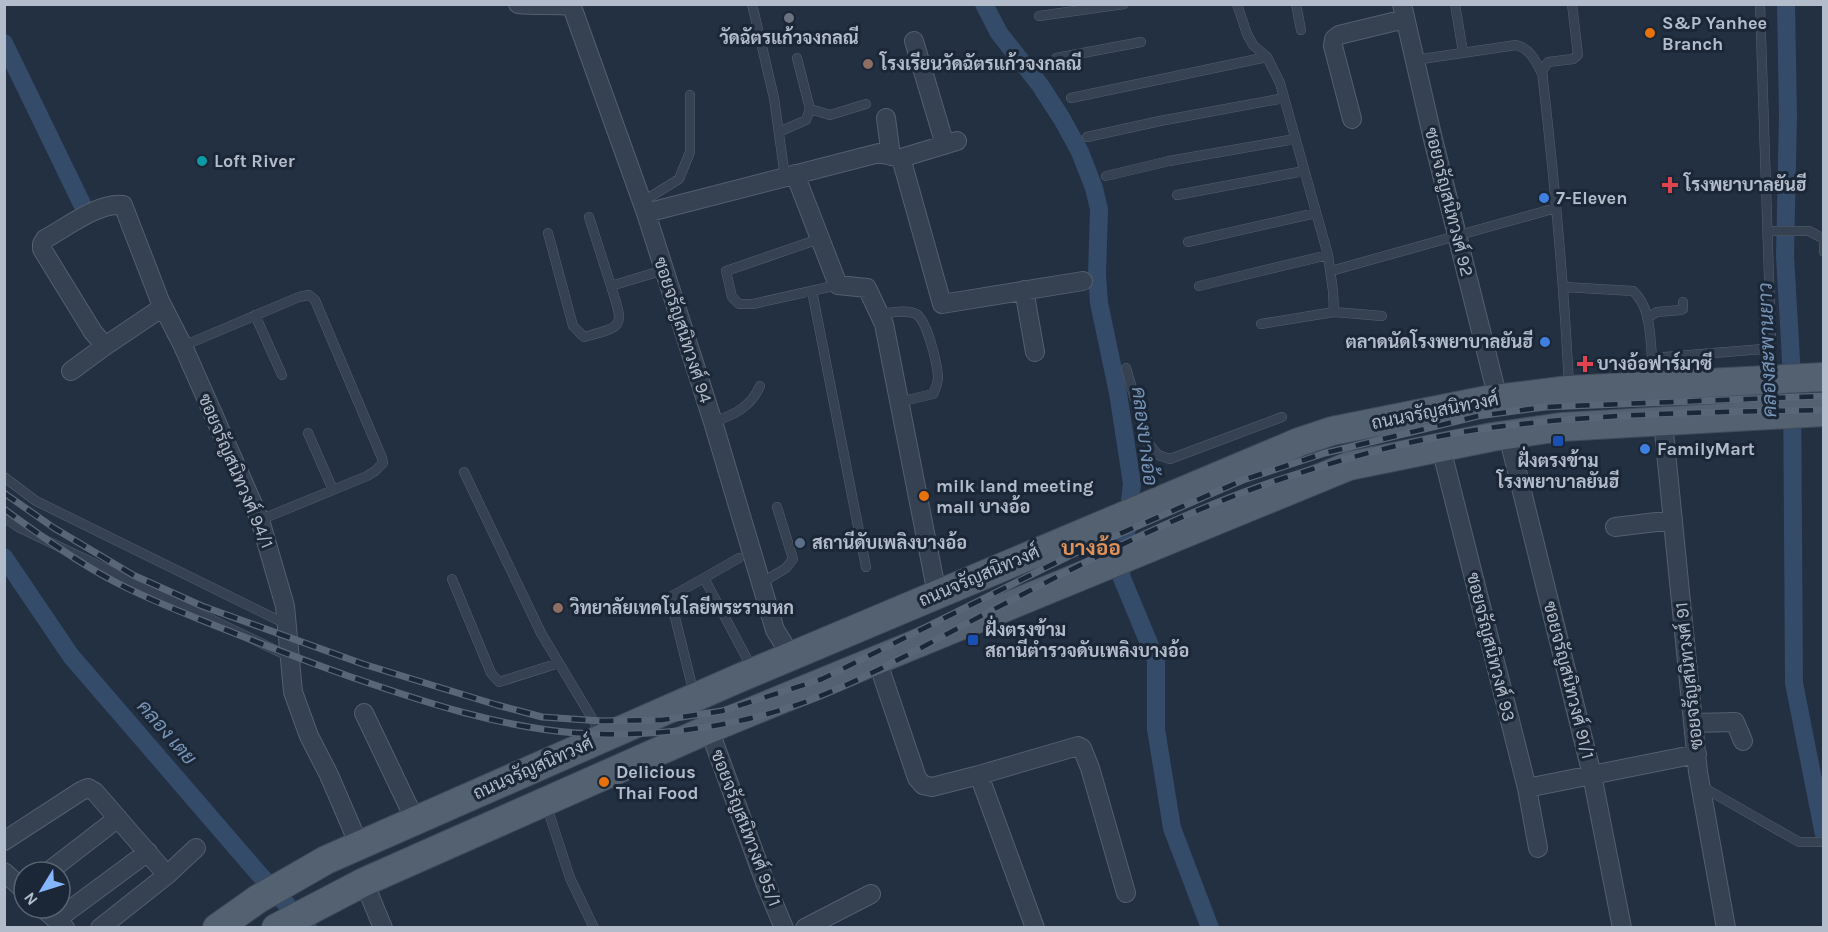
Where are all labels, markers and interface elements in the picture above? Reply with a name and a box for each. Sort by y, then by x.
marker: วัดฉัตรแก้วจงกลณี [782,11,796,25]
place label: S&P Yanhee Branch [1662,12,1767,55]
place label: วัดฉัตรแก้วจงกลณี [719,25,859,49]
marker: S&P Yanhee Branch [1643,26,1657,40]
place label: โรงเรียนวัดฉัตรแก้วจงกลณี [879,51,1082,75]
marker: โรงเรียนวัดฉัตรแก้วจงกลณี [861,57,875,71]
street label: ซอยจรัญสนิทวงศ์ 92 [1420,125,1480,279]
place label: Loft River [214,150,295,172]
marker: Loft River [195,154,209,168]
place label: โรงพยาบาลยันฮี [1683,172,1807,196]
marker: โรงพยาบาลยันฮี [1661,176,1679,194]
place label: 7-Eleven [1556,187,1627,209]
marker: 7-Eleven [1537,191,1551,205]
street label: ซอยจรัญสนิทวงศ์ 94 [649,254,719,406]
water label: คลองสะพานยาว [1754,282,1781,418]
place label: ตลาดนัดโรงพยาบาลยันฮี [1345,329,1533,353]
marker: ตลาดนัดโรงพยาบาลยันฮี [1538,335,1552,349]
place label: บางอ้อฟาร์มาซี [1597,351,1712,375]
marker: บางอ้อฟาร์มาซี [1578,357,1592,371]
water label: คลองบางอ้อ [1127,385,1164,487]
street label: ถนนจรัญสนิทวงศ์ [1369,386,1500,434]
street label: ซอยจรัญสนิทวงศ์ 94/1 [193,389,280,552]
marker: ฝั่งตรงข้าม โรงพยาบาลยันฮี [1551,434,1565,448]
place label: FamilyMart [1657,438,1755,460]
marker: FamilyMart [1638,442,1652,456]
place label: ฝั่งตรงข้าม โรงพยาบาลยันฮี [1496,446,1620,493]
place label: milk land meeting mall บางอ้อ [936,475,1094,518]
marker: milk land meeting mall บางอ้อ [917,489,931,503]
place label: สถานีดับเพลิงบางอ้อ [812,530,967,554]
district label: บางอ้อ [1061,535,1121,560]
marker: สถานีดับเพลิงบางอ้อ [793,536,807,550]
street label: ถนนจรัญสนิทวงศ์ [915,539,1043,611]
street label: ซอยจรัญสนิทวงศ์ 93 [1462,570,1522,724]
place label: วิทยาลัยเทคโนโลยีพระรามหก [569,595,794,619]
street label: ซอยจรัญสนิทวงศ์ 91/1 [1539,598,1601,761]
marker: วิทยาลัยเทคโนโลยีพระรามหก [551,601,565,615]
street label: ซอยจรัญสนิทวงศ์ 91 [1668,601,1708,751]
place label: ฝั่งตรงข้าม สถานีตำรวจดับเพลิงบางอ้อ [985,615,1189,662]
marker: ฝั่งตรงข้าม สถานีตำรวจดับเพลิงบางอ้อ [966,633,980,647]
water label: คลอง เตย [132,695,201,770]
street label: ถนนจรัญสนิทวงศ์ [469,730,596,804]
street label: ซอยจรัญสนิทวงศ์ 95/1 [706,746,788,910]
place label: Delicious Thai Food [616,761,698,804]
marker: Delicious Thai Food [597,775,611,789]
north arrow [12,860,72,920]
text: N [20,889,42,909]

